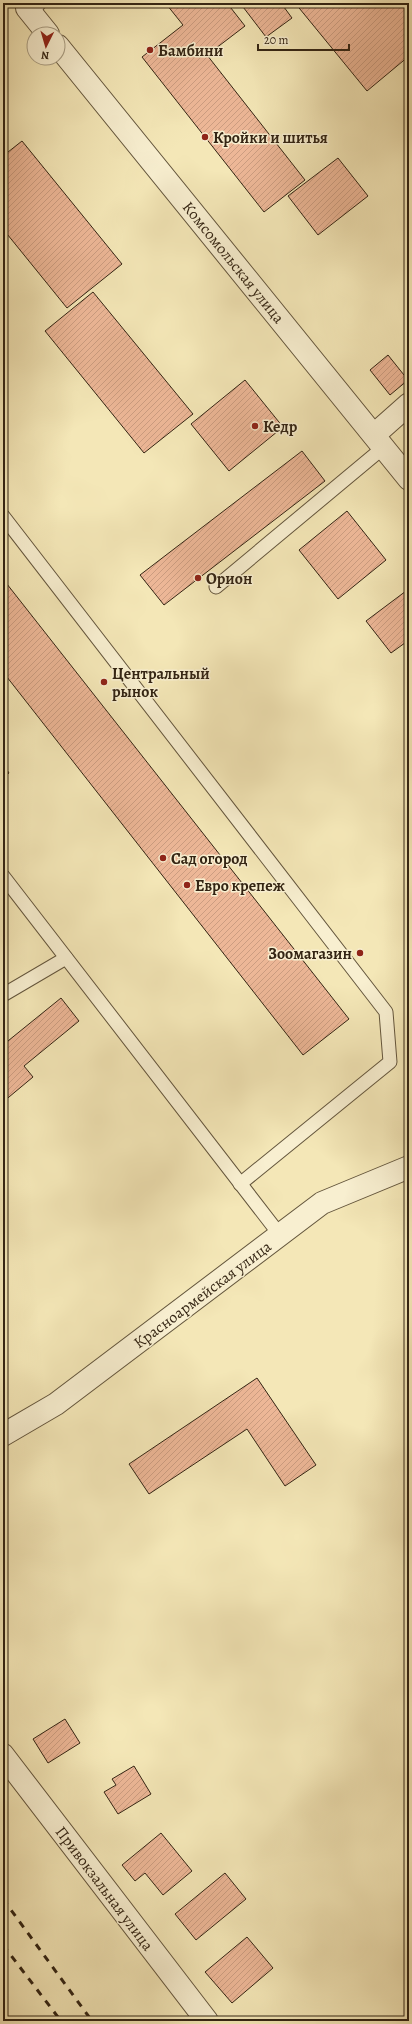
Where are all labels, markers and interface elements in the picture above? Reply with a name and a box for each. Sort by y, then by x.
north arrow [26,26,66,66]
scale bar [258,26,349,52]
text: 20 m [264,32,288,48]
place label: Бамбини [158,40,223,62]
marker: Бамбини [145,45,155,55]
text: N [41,48,50,63]
place label: Кройки и шитья [213,127,328,149]
marker: Кройки и шитья [200,132,210,142]
street label: Комсомольская улица [177,197,290,329]
place label: Кедр [263,416,298,438]
marker: Кедр [250,421,260,431]
place label: Орион [206,568,252,590]
marker: Орион [193,573,203,583]
place label: Центральный рынок [112,663,210,703]
marker: Центральный рынок [99,677,109,687]
place label: Сад огород [171,848,248,870]
marker: Сад огород [158,853,168,863]
place label: Евро крепеж [195,875,286,897]
marker: Евро крепеж [182,880,192,890]
place label: Зоомагазин [268,943,352,965]
marker: Зоомагазин [355,948,365,958]
street label: Красноармейская улица [129,1235,276,1354]
street label: Привокзальная улица [50,1822,159,1956]

